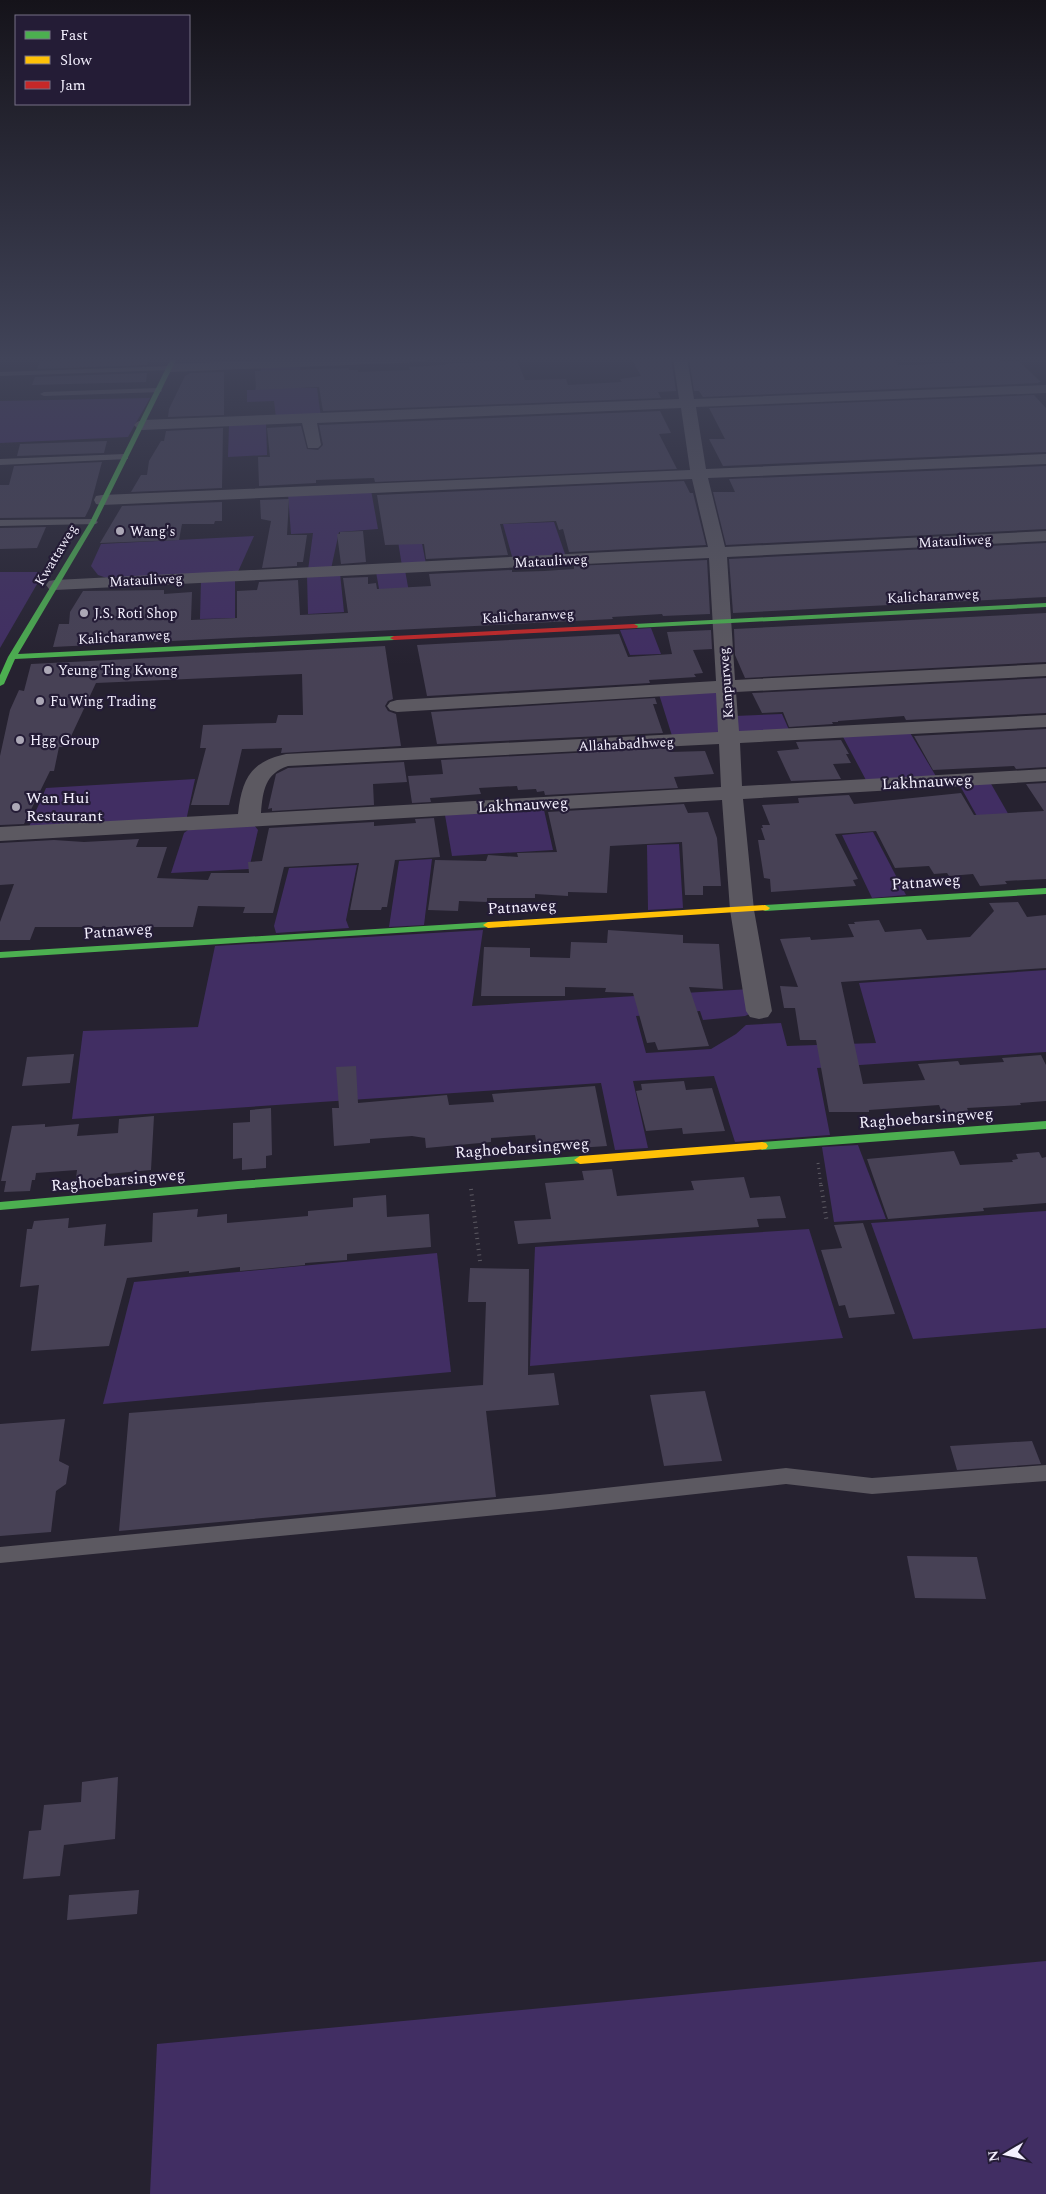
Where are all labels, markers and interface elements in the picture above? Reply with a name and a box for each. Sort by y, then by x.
legend [15,15,190,105]
text: Fast [60,24,88,47]
text: Slow [60,49,92,72]
text: Jam [60,74,86,97]
street label: Kwattaweg [29,520,83,590]
place label: Wang's [130,521,176,542]
marker: Wang's [114,525,126,537]
street label: Matauliweg [918,529,992,553]
street label: Matauliweg [514,549,588,573]
street label: Matauliweg [109,568,183,592]
street label: Kalicharanweg [886,583,980,609]
place label: J.S. Roti Shop [94,603,177,624]
street label: Kalicharanweg [481,603,575,629]
marker: J.S. Roti Shop [78,607,90,619]
street label: Kalicharanweg [77,624,171,650]
street label: Kanpurweg [713,647,739,719]
place label: Yeung Ting Kwong [58,660,178,681]
marker: Yeung Ting Kwong [42,664,54,676]
place label: Fu Wing Trading [50,691,157,712]
marker: Fu Wing Trading [34,695,46,707]
place label: Hgg Group [30,730,100,751]
street label: Allahabadhweg [578,731,674,757]
marker: Hgg Group [14,734,26,746]
street label: Lakhnauweg [881,768,973,796]
place label: Wan Hui Restaurant [26,786,103,828]
street label: Lakhnauweg [477,791,569,819]
marker: Wan Hui Restaurant [10,801,22,813]
street label: Patnaweg [891,868,961,896]
street label: Patnaweg [487,893,557,921]
street label: Patnaweg [83,917,153,945]
street label: Raghoebarsingweg [858,1101,994,1135]
street label: Raghoebarsingweg [454,1131,590,1165]
street label: Raghoebarsingweg [50,1162,186,1198]
north arrow [981,2129,1031,2179]
text: N [982,2149,1005,2163]

